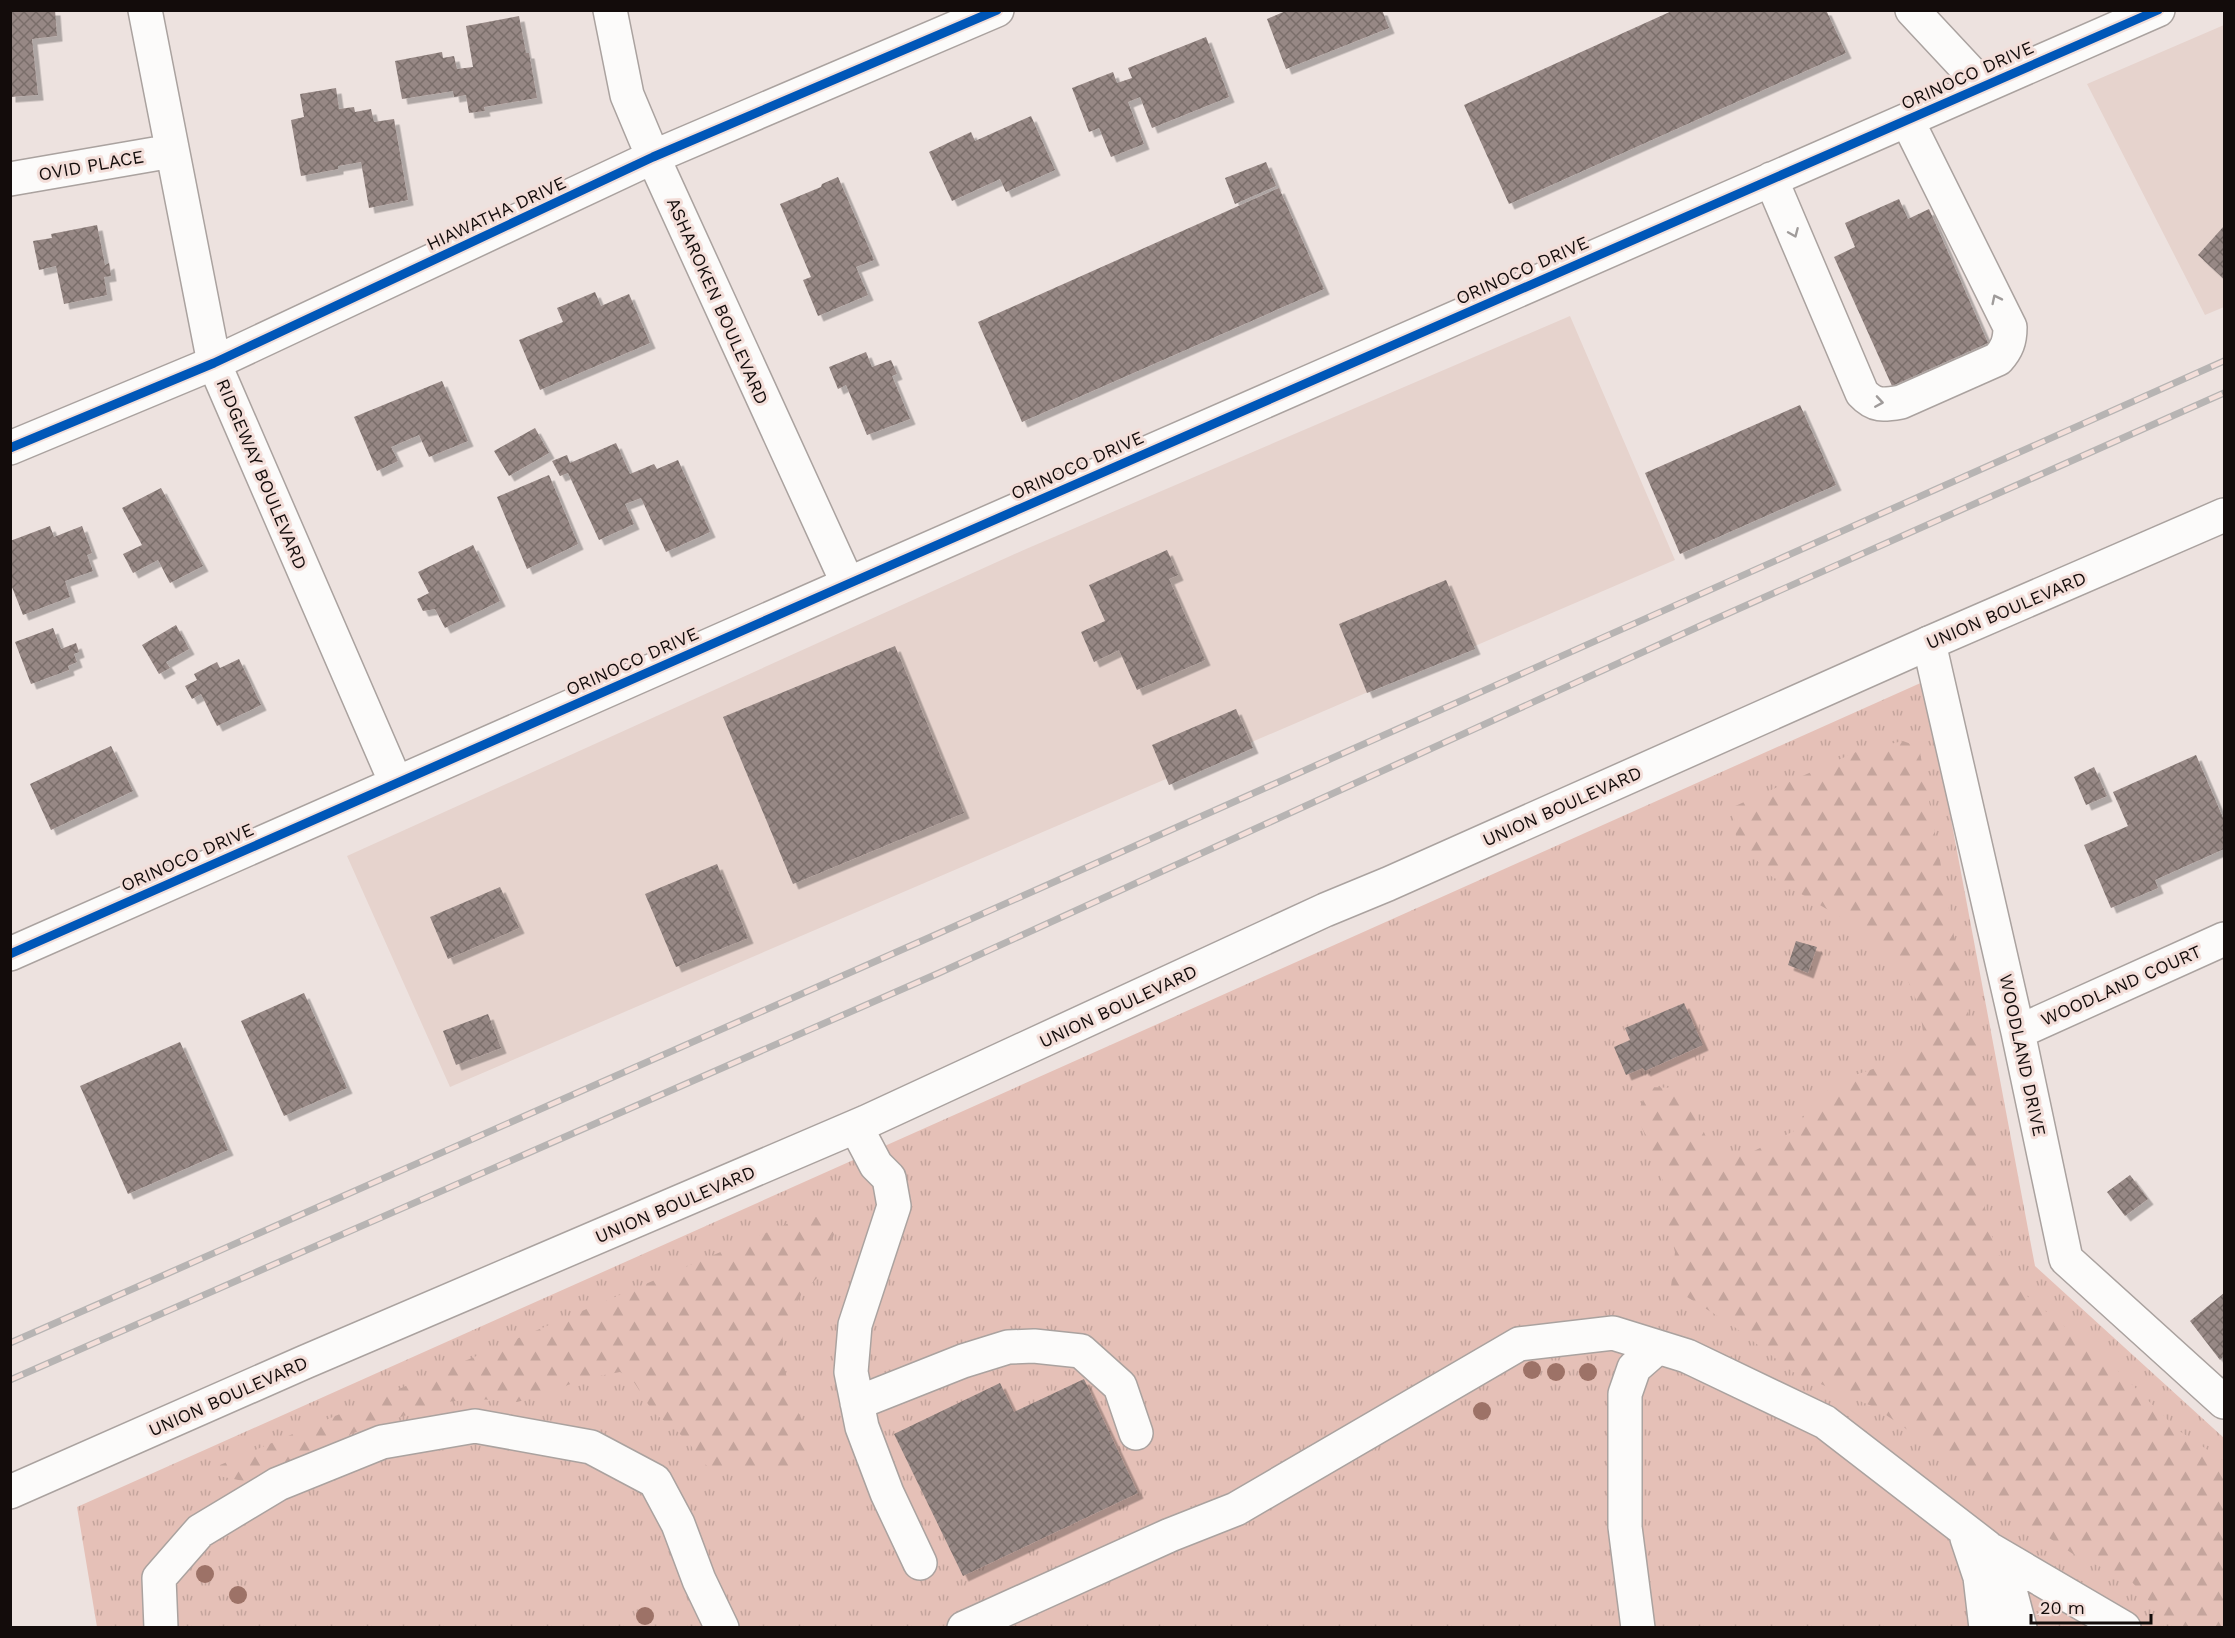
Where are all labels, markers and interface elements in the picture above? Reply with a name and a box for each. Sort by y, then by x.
street label: ORINOCO DRIVE [1897,36,2037,114]
street label: OVID PLACE [37,145,145,185]
street label: HIAWATHA DRIVE [423,172,569,254]
street label: ASHAROKEN BOULEVARD [663,194,773,408]
one-way arrow [1787,226,1799,237]
street label: ORINOCO DRIVE [1452,231,1592,309]
one-way arrow [1992,295,2004,306]
street label: RIDGEWAY BOULEVARD [212,375,312,573]
one-way arrow [1874,396,1884,408]
street label: ORINOCO DRIVE [1007,426,1147,504]
street label: UNION BOULEVARD [1923,567,2089,653]
street label: ORINOCO DRIVE [562,622,702,700]
street label: UNION BOULEVARD [1479,761,1645,851]
street label: ORINOCO DRIVE [117,818,257,896]
street label: WOODLAND COURT [2038,940,2204,1030]
street label: UNION BOULEVARD [1036,960,1200,1052]
street label: WOODLAND DRIVE [1996,972,2050,1138]
street label: UNION BOULEVARD [592,1161,758,1247]
street label: UNION BOULEVARD [145,1351,311,1441]
scale bar [2031,1587,2151,1625]
text: 20 m [2040,1597,2085,1618]

